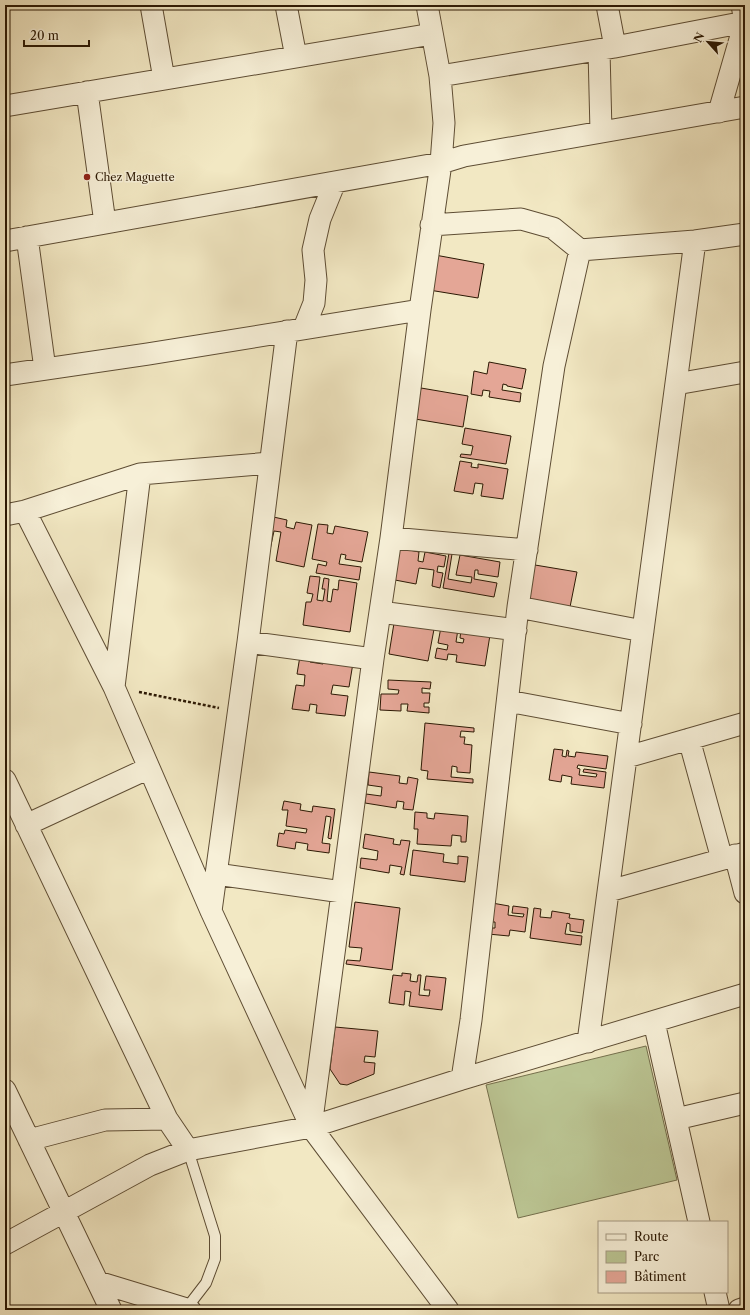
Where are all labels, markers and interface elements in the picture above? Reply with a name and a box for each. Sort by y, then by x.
scale bar [24,22,89,48]
north arrow [688,22,728,62]
text: 20 m [30,28,59,43]
text: N [691,30,708,45]
place label: Chez Maguette [95,170,175,184]
marker: Chez Maguette [82,172,92,182]
legend [598,1221,728,1293]
text: Route [634,1229,669,1244]
text: Parc [634,1249,659,1264]
text: Bâtiment [634,1269,687,1284]

